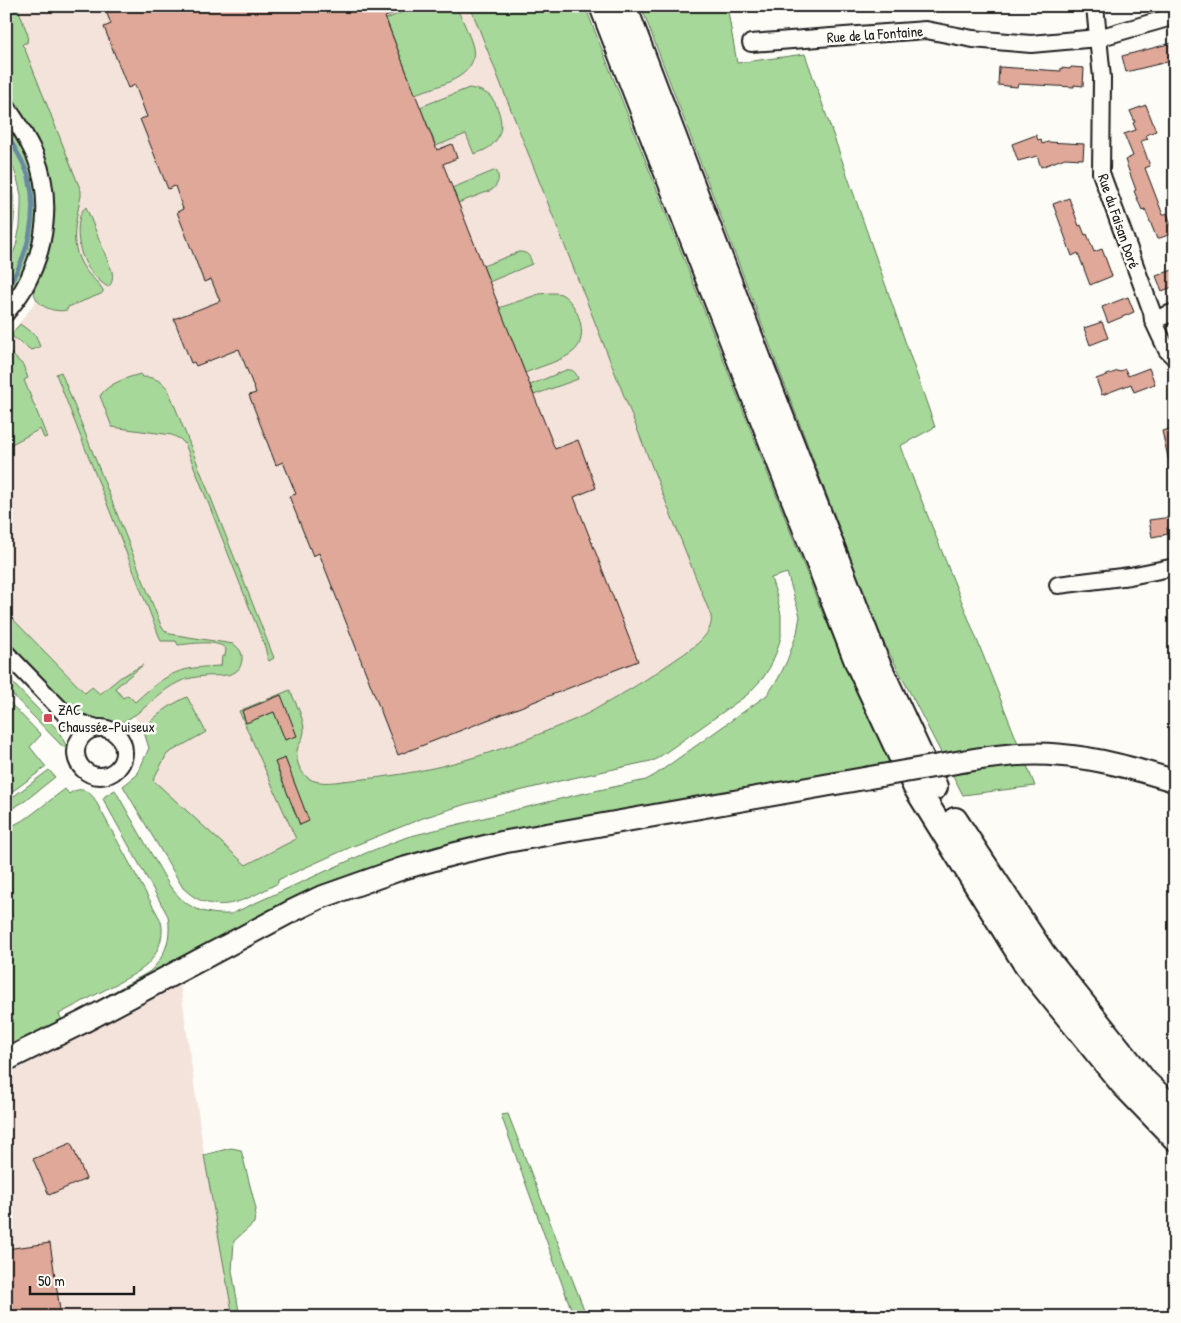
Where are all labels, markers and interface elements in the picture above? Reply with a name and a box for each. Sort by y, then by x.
street label: Rue de la Fontaine [826,20,924,48]
street label: Rue du Faisan Doré [1093,171,1145,271]
place label: ZAC Chaussée-Puiseux [58,699,155,737]
marker: ZAC Chaussée-Puiseux [42,712,54,724]
scale bar [30,1263,134,1295]
text: 50 m [38,1270,65,1291]

